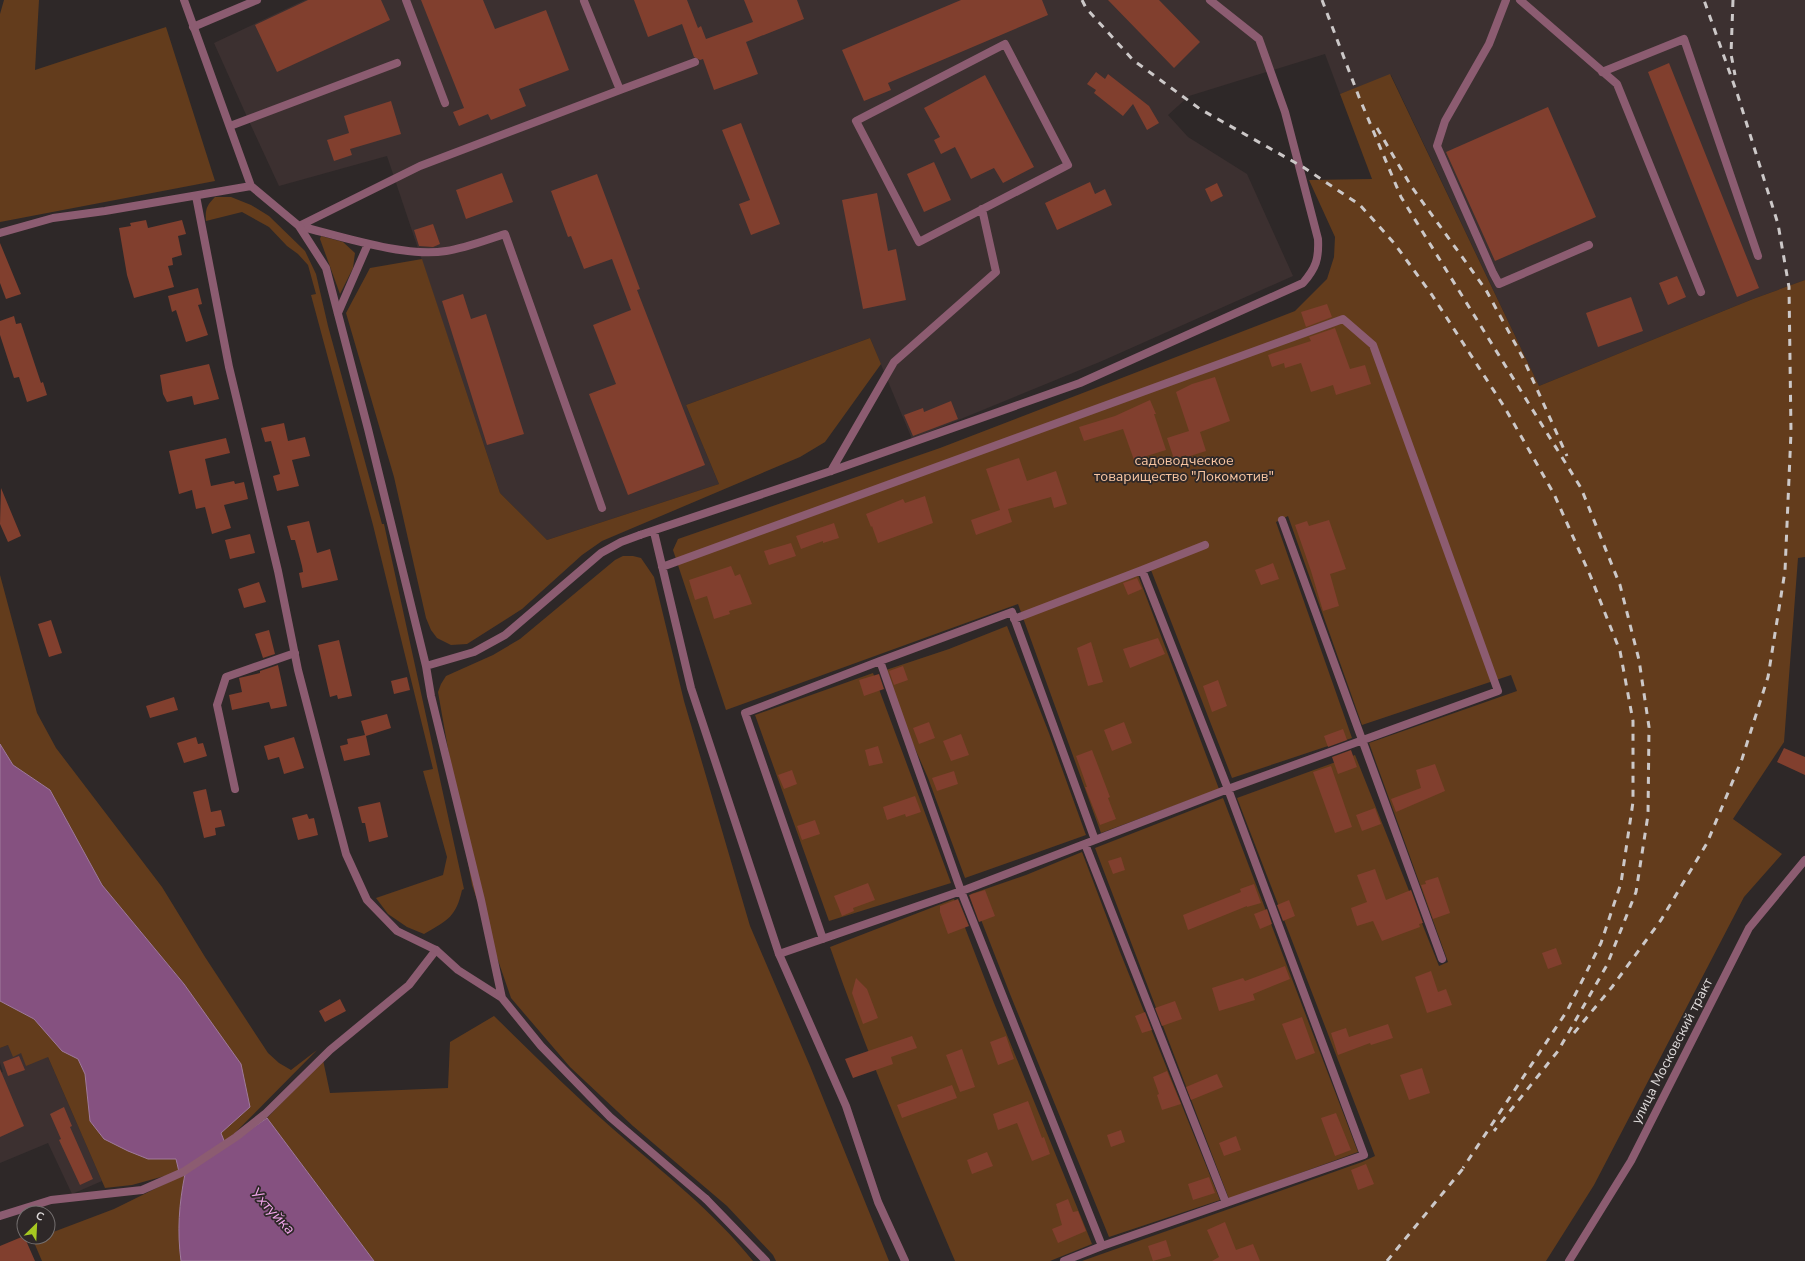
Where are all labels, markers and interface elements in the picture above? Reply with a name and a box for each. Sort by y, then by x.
park label: садоводческое товарищество "Локомотив" [1094,451,1274,486]
street label: улица Московский тракт [1627,974,1718,1127]
water label: Ухтуйка [246,1183,300,1239]
north arrow [16,1205,56,1245]
text: С [33,1208,47,1225]

